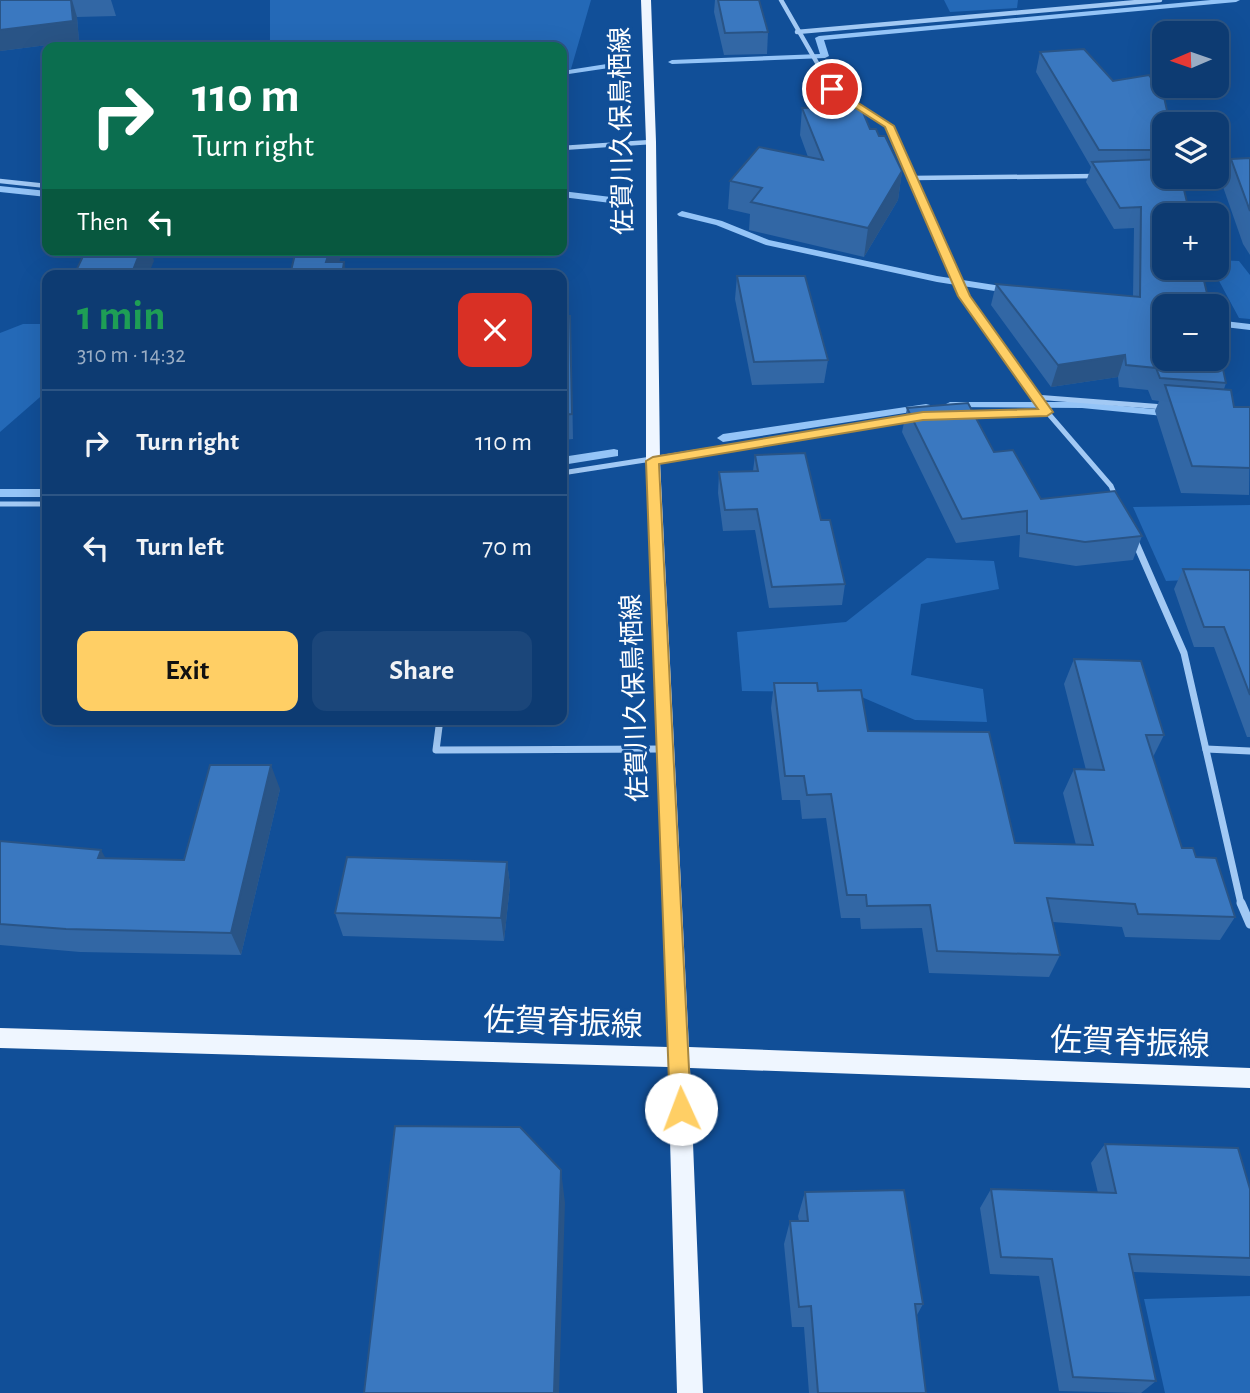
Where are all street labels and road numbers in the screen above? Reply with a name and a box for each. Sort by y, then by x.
street label: 佐賀川久保鳥栖線 [605,27,637,235]
street label: 佐賀川久保鳥栖線 [616,594,652,802]
street label: 佐賀脊振線 [482,1002,644,1042]
street label: 佐賀脊振線 [1049,1022,1211,1062]

